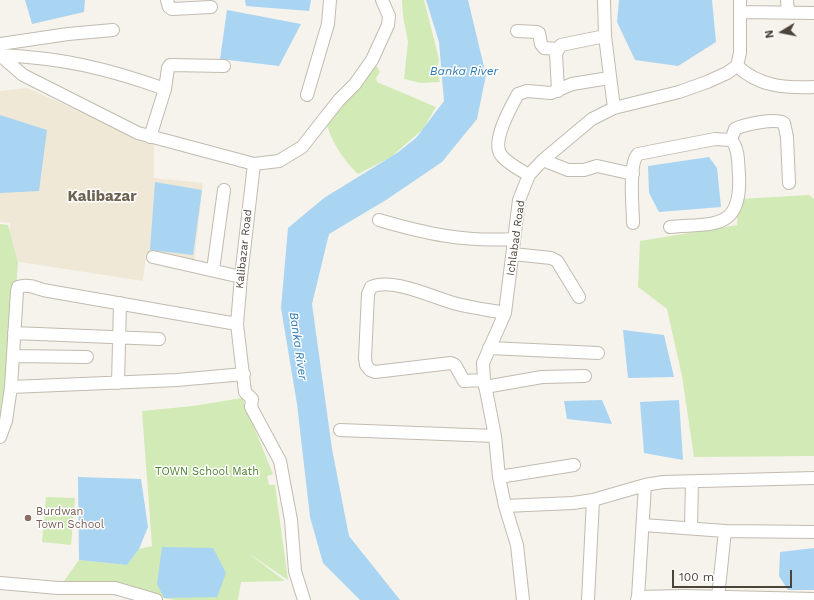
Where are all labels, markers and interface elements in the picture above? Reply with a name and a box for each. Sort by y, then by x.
north arrow [762,12,802,52]
text: N [763,29,777,39]
water label: Banka River [430,64,498,78]
district label: Kalibazar [67,188,137,206]
street label: Ichlabad Road [504,199,528,277]
street label: Kalibazar Road [233,209,255,289]
water label: Banka River [286,311,310,381]
park label: TOWN School Math [155,465,259,479]
place label: Burdwan Town School [36,505,104,531]
marker: Burdwan Town School [23,513,33,523]
scale bar [674,562,794,588]
text: 100 m [679,570,714,584]

